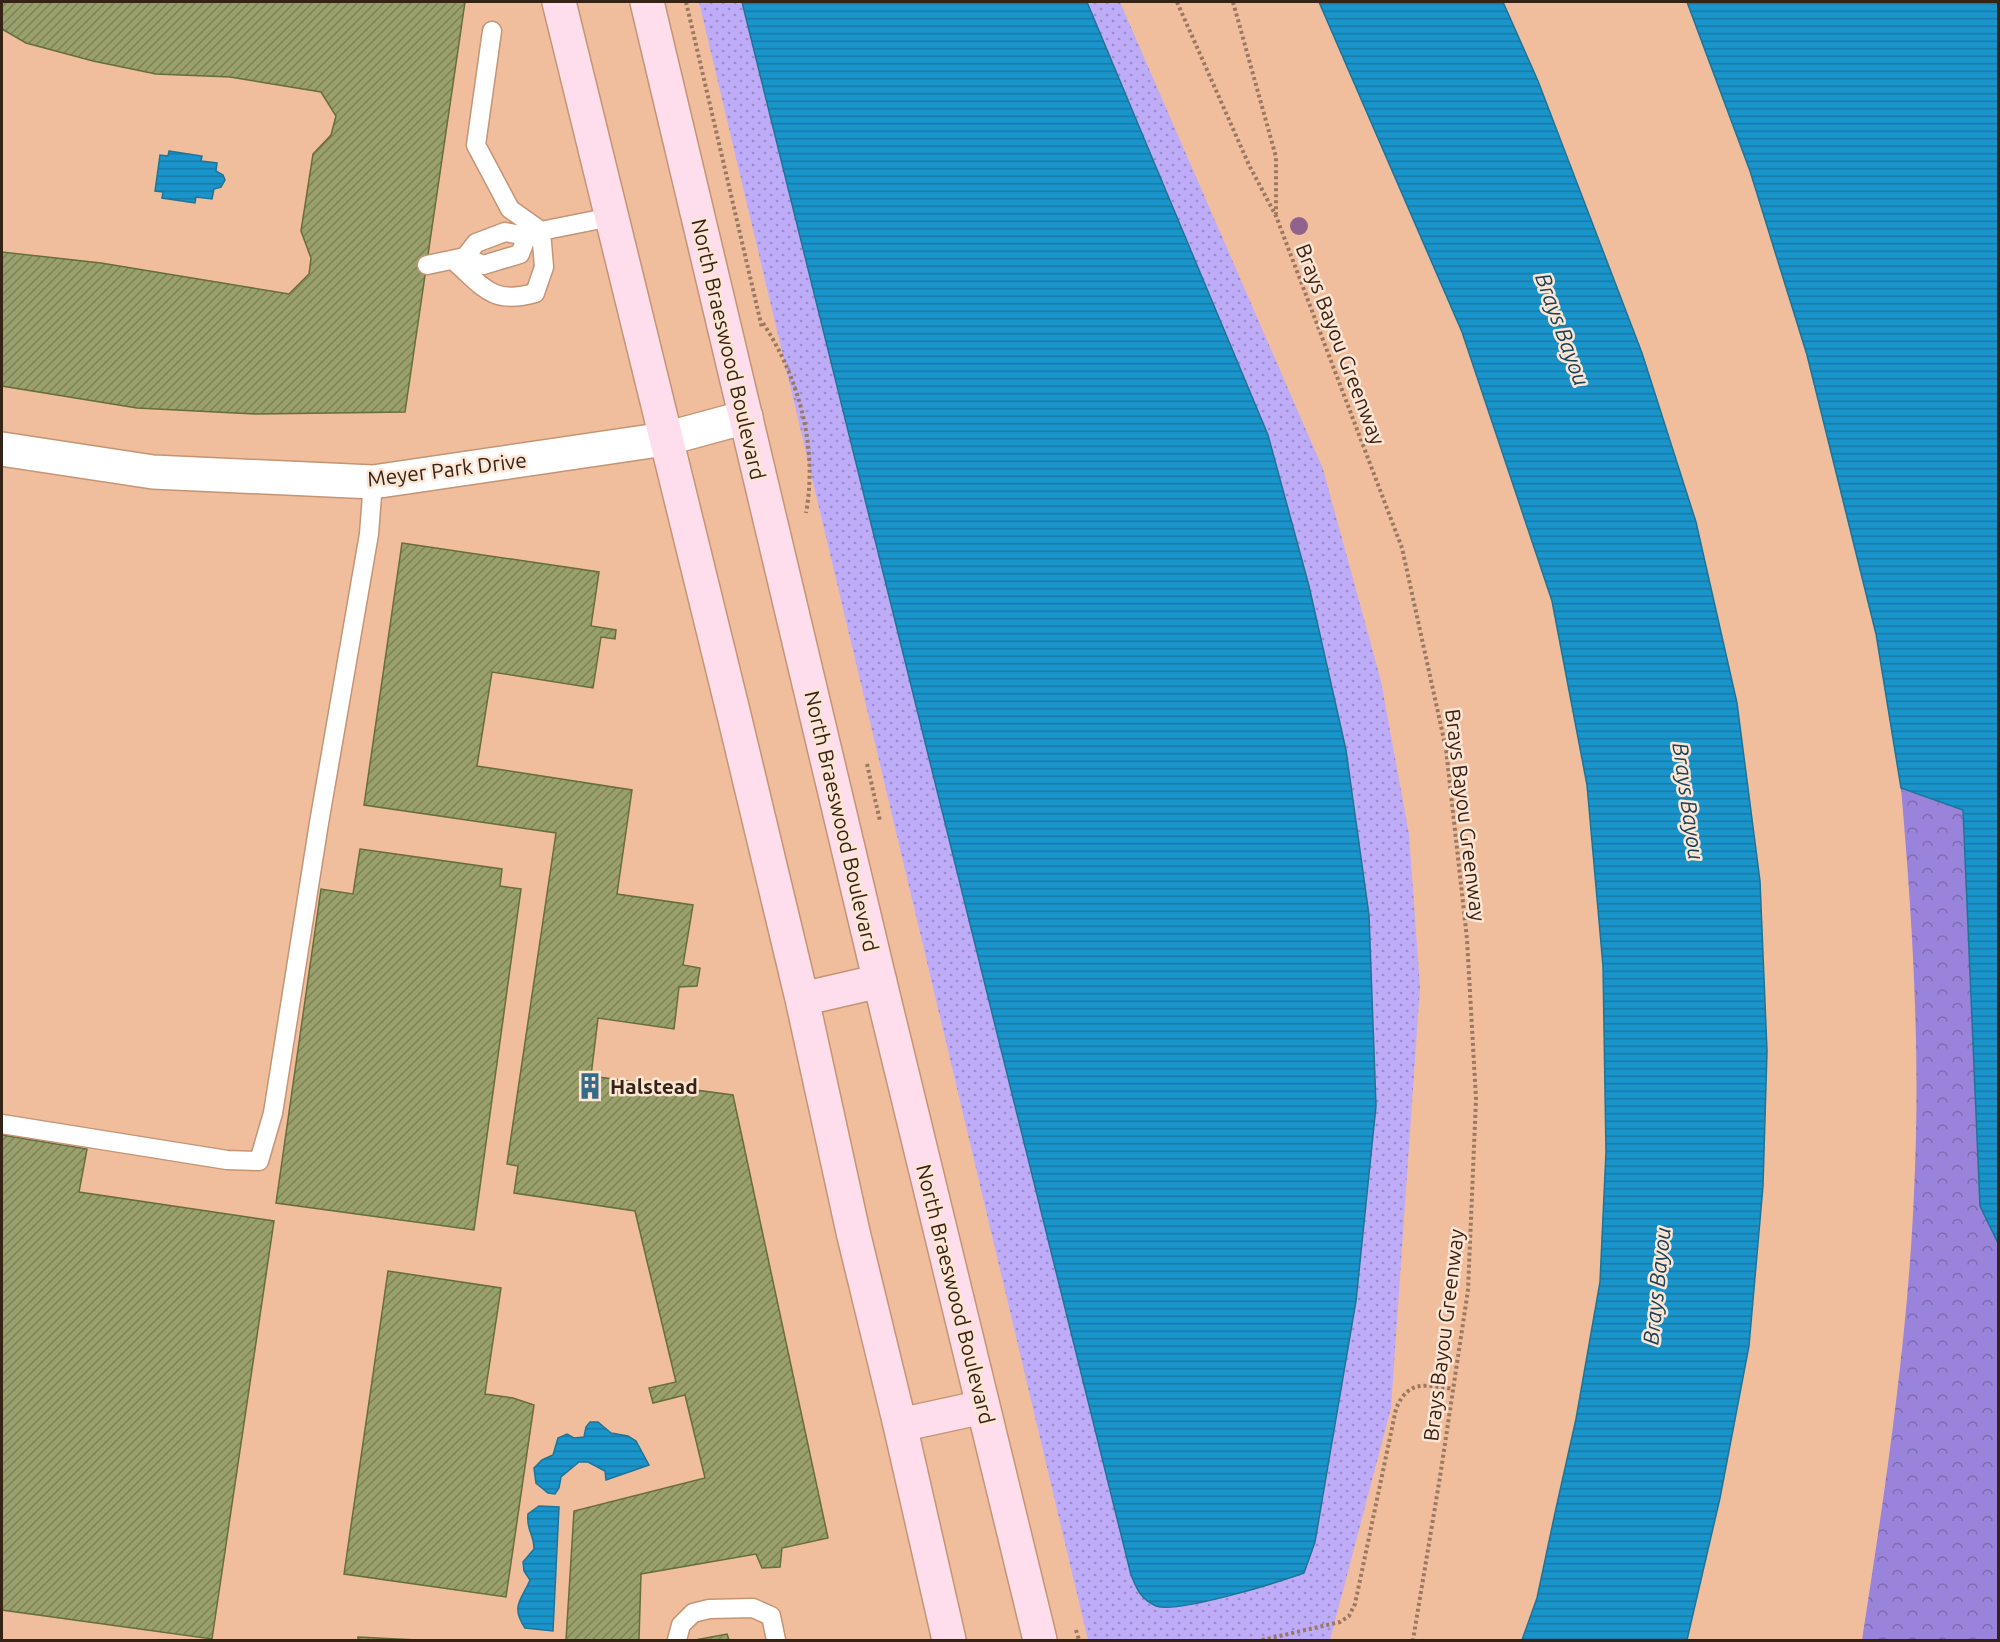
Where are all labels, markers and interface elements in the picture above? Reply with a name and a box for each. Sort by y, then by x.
street label: North Braeswood Boulevard [687,216,771,482]
street label: Brays Bayou Greenway [1292,240,1390,448]
water label: Brays Bayou [1531,269,1595,389]
street label: Meyer Park Drive [366,447,528,491]
street label: North Braeswood Boulevard [800,688,884,954]
street label: Brays Bayou Greenway [1441,708,1491,922]
water label: Brays Bayou [1668,741,1710,861]
building icon: Halstead [575,1071,605,1101]
place label: Halstead [610,1074,698,1098]
street label: North Braeswood Boulevard [912,1162,1000,1426]
water label: Brays Bayou [1637,1226,1675,1346]
street label: Brays Bayou Greenway [1418,1228,1468,1442]

